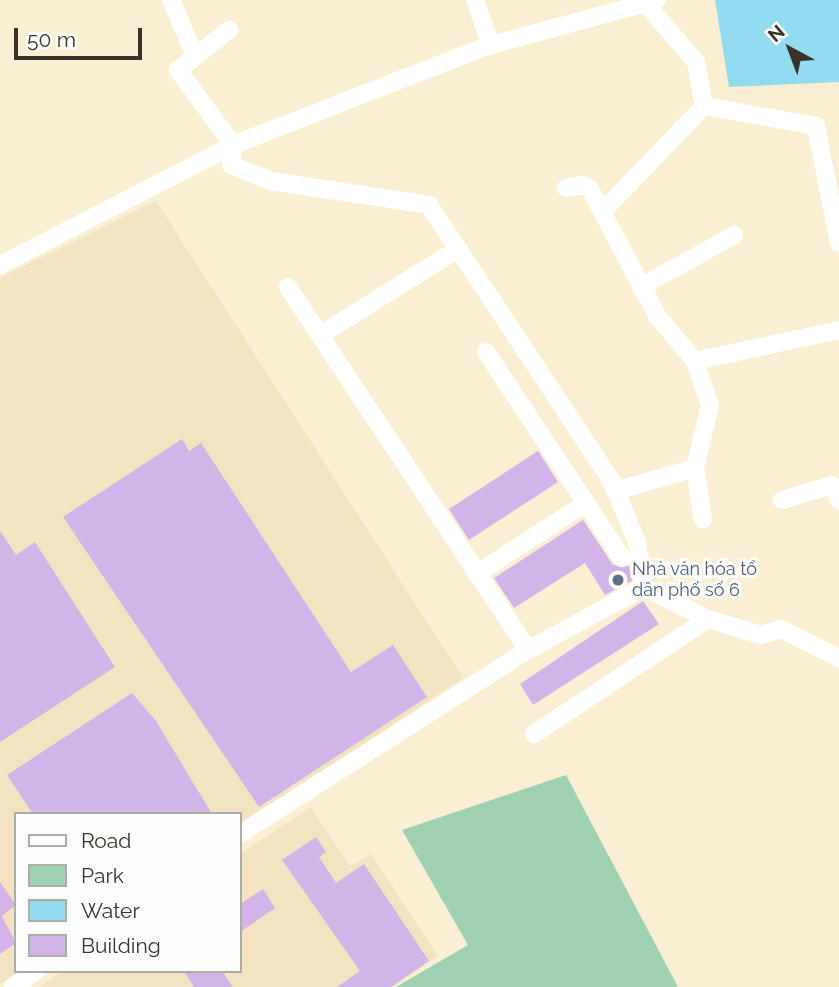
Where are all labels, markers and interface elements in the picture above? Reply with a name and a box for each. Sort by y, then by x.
scale bar [18,14,145,58]
north arrow [755,14,825,84]
text: N [764,20,789,46]
text: 50 m [27,27,76,52]
place label: Nhà văn hóa tổ dân phố số 6 [632,559,757,602]
marker: Nhà văn hóa tổ dân phố số 6 [610,572,626,588]
legend [14,812,242,973]
text: Road [81,828,131,853]
text: Park [81,863,124,888]
text: Water [81,898,140,923]
text: Building [81,933,161,958]

